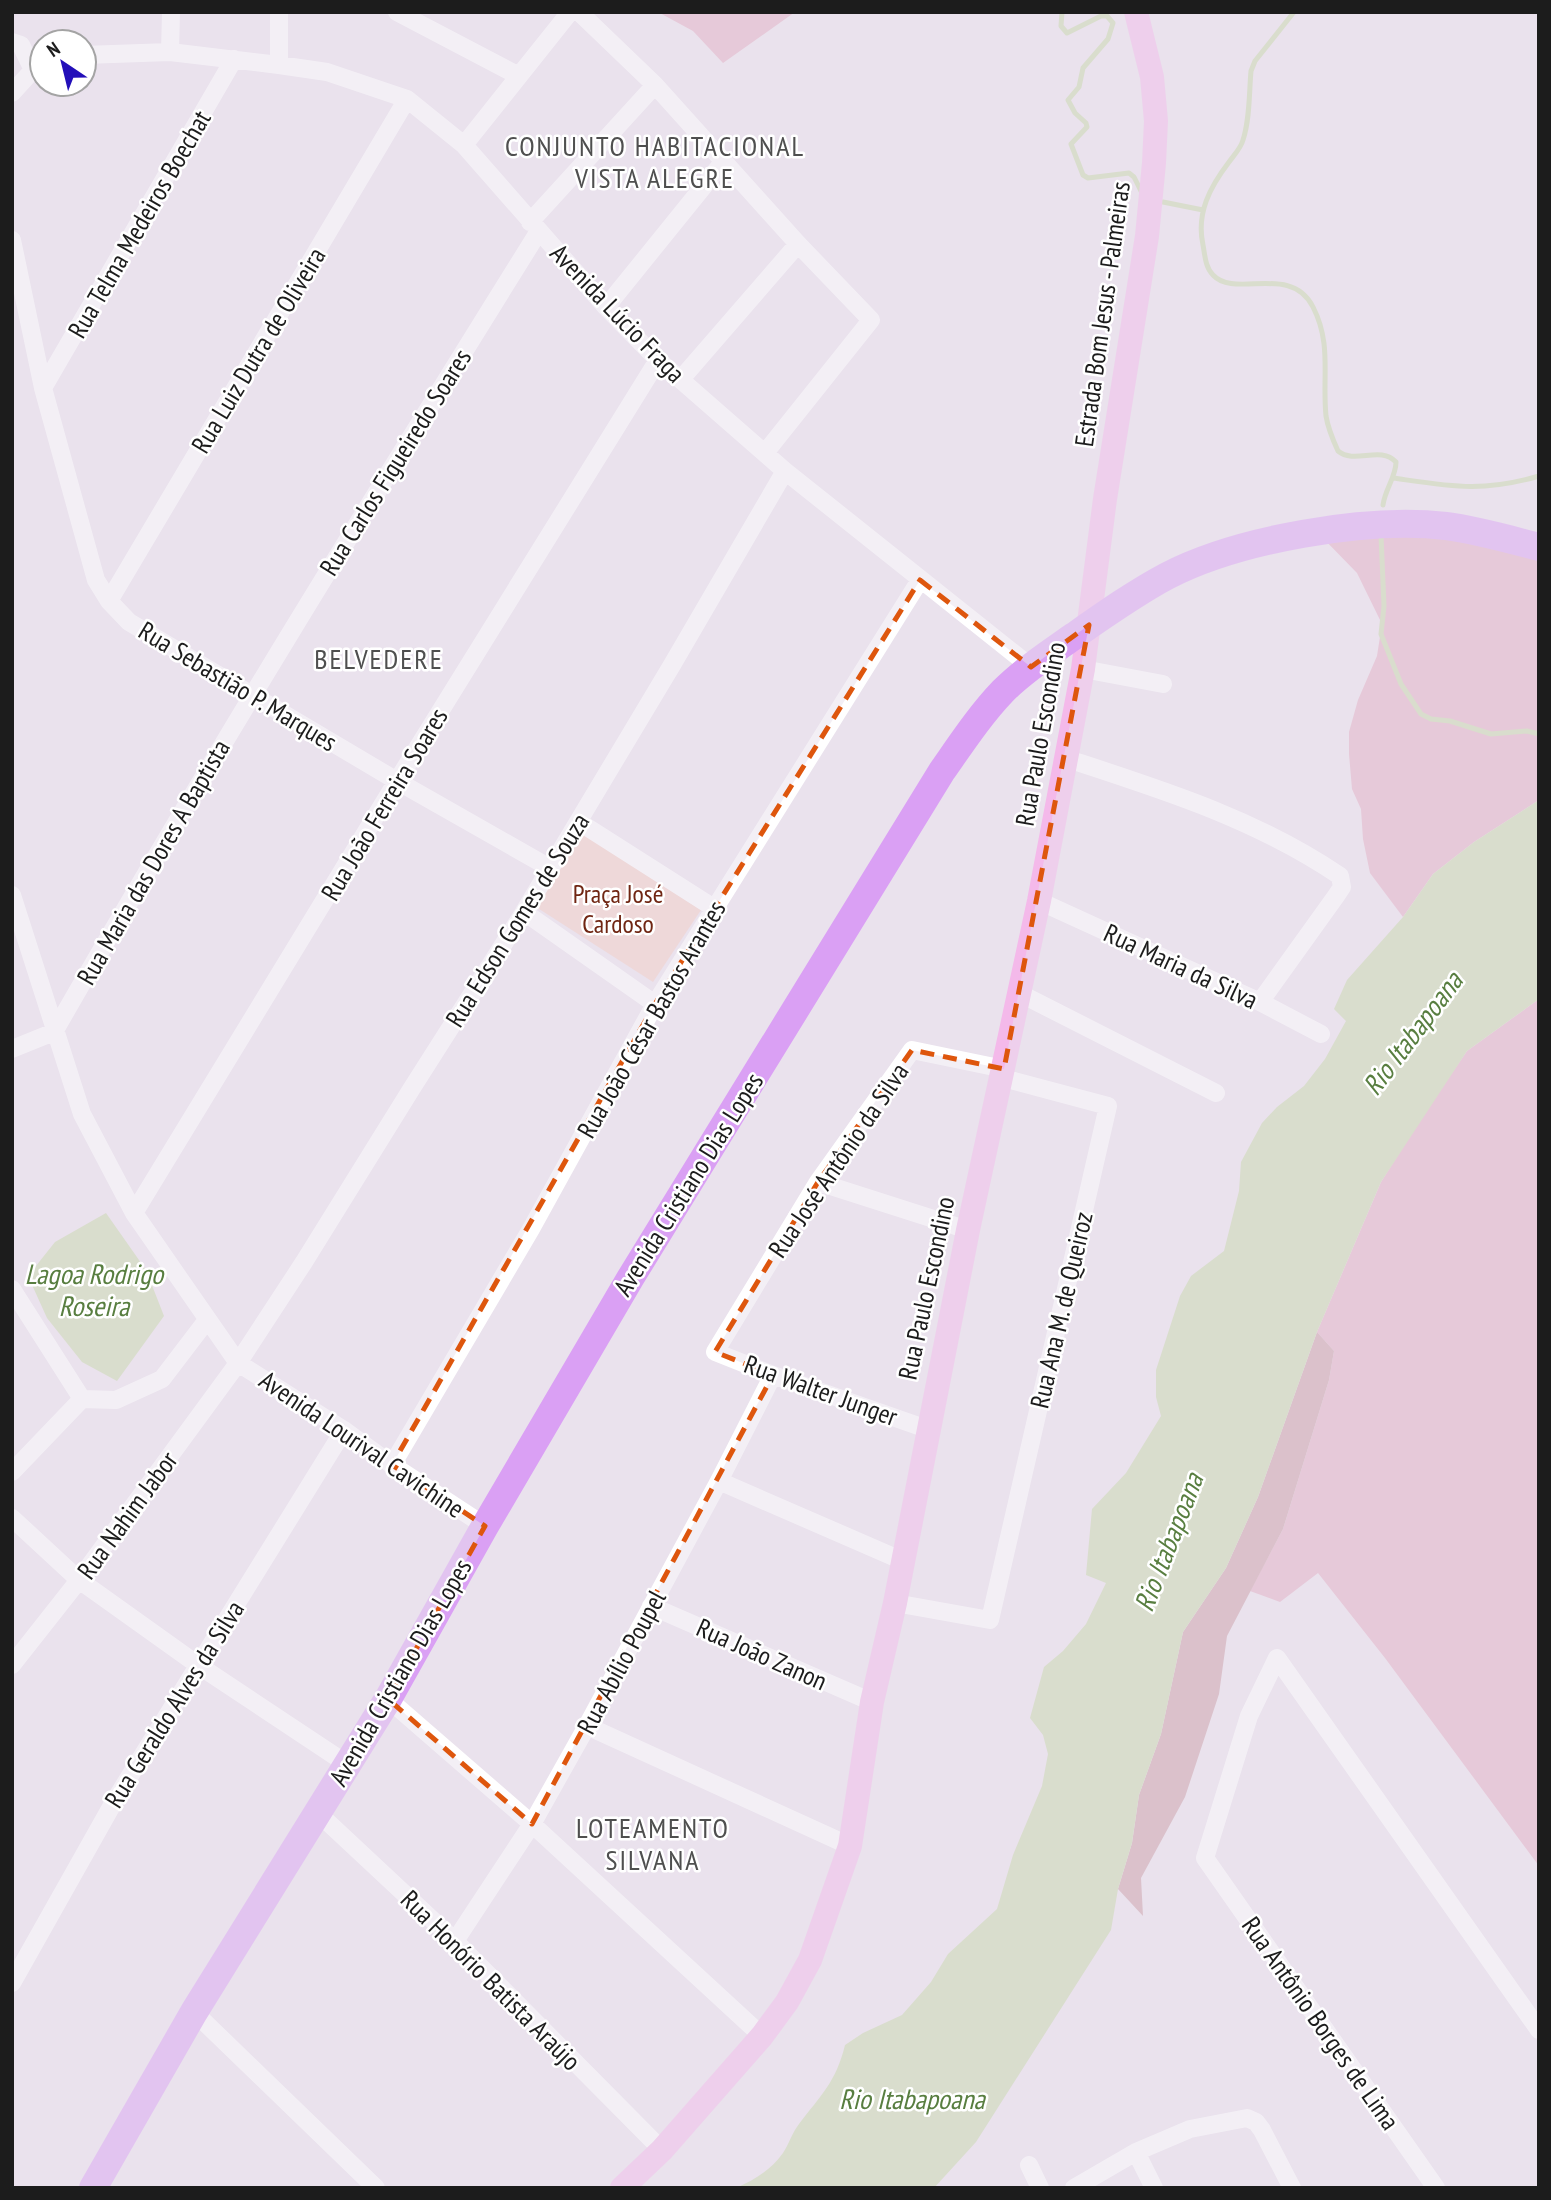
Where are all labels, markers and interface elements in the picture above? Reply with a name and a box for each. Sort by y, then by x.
north arrow [28,28,98,98]
text: N [42,36,64,62]
street label: Rua Telma Medeiros Boechat [60,104,218,344]
district label: CONJUNTO HABITACIONAL VISTA ALEGRE [505,127,805,196]
street label: Estrada Bom Jesus - Palmeiras [1067,179,1137,449]
street label: Avenida Lúcio Fraga [544,237,692,389]
street label: Rua Luiz Dutra de Oliveira [184,241,332,459]
street label: Rua Carlos Figueiredo Soares [312,343,478,581]
street label: Rua Sebastião P. Marques [133,614,343,758]
street label: Rua Paulo Escondino [1008,639,1072,829]
district label: BELVEDERE [314,640,444,677]
street label: Rua João Ferreira Soares [313,702,455,906]
street label: Rua Maria das Dores A Baptista [69,734,237,990]
street label: Rua Edson Gomes de Souza [438,807,596,1033]
park label: Praça José Cardoso [573,877,663,940]
street label: Rua João César Bastos Arantes [569,894,733,1144]
street label: Rua Maria da Silva [1099,916,1263,1016]
water label: Rio Itabapoana [1354,962,1472,1102]
street label: Rua José Antônio da Silva [761,1056,915,1264]
street label: Avenida Cristiano Dias Lopes [606,1066,770,1302]
street label: Rua Paulo Escondino [891,1194,961,1382]
street label: Rua Ana M. de Queiroz [1022,1209,1100,1411]
water label: Lagoa Rodrigo Roseira [25,1255,165,1324]
street label: Rua Walter Junger [740,1347,902,1433]
street label: Avenida Lourival Cavichine [253,1363,471,1525]
street label: Rua Nahim Jabor [70,1445,184,1585]
water label: Rio Itabapoana [1125,1466,1212,1616]
street label: Avenida Cristiano Dias Lopes [322,1553,478,1791]
street label: Rua Abílio Poupel [569,1584,673,1740]
street label: Rua Geraldo Alves da Silva [97,1594,251,1814]
street label: Rua João Zanon [692,1611,832,1697]
district label: LOTEAMENTO SILVANA [576,1809,730,1878]
street label: Rua Honório Batista Araújo [394,1883,588,2077]
street label: Rua Antônio Borges de Lima [1235,1910,1407,2136]
water label: Rio Itabapoana [839,2080,986,2117]

